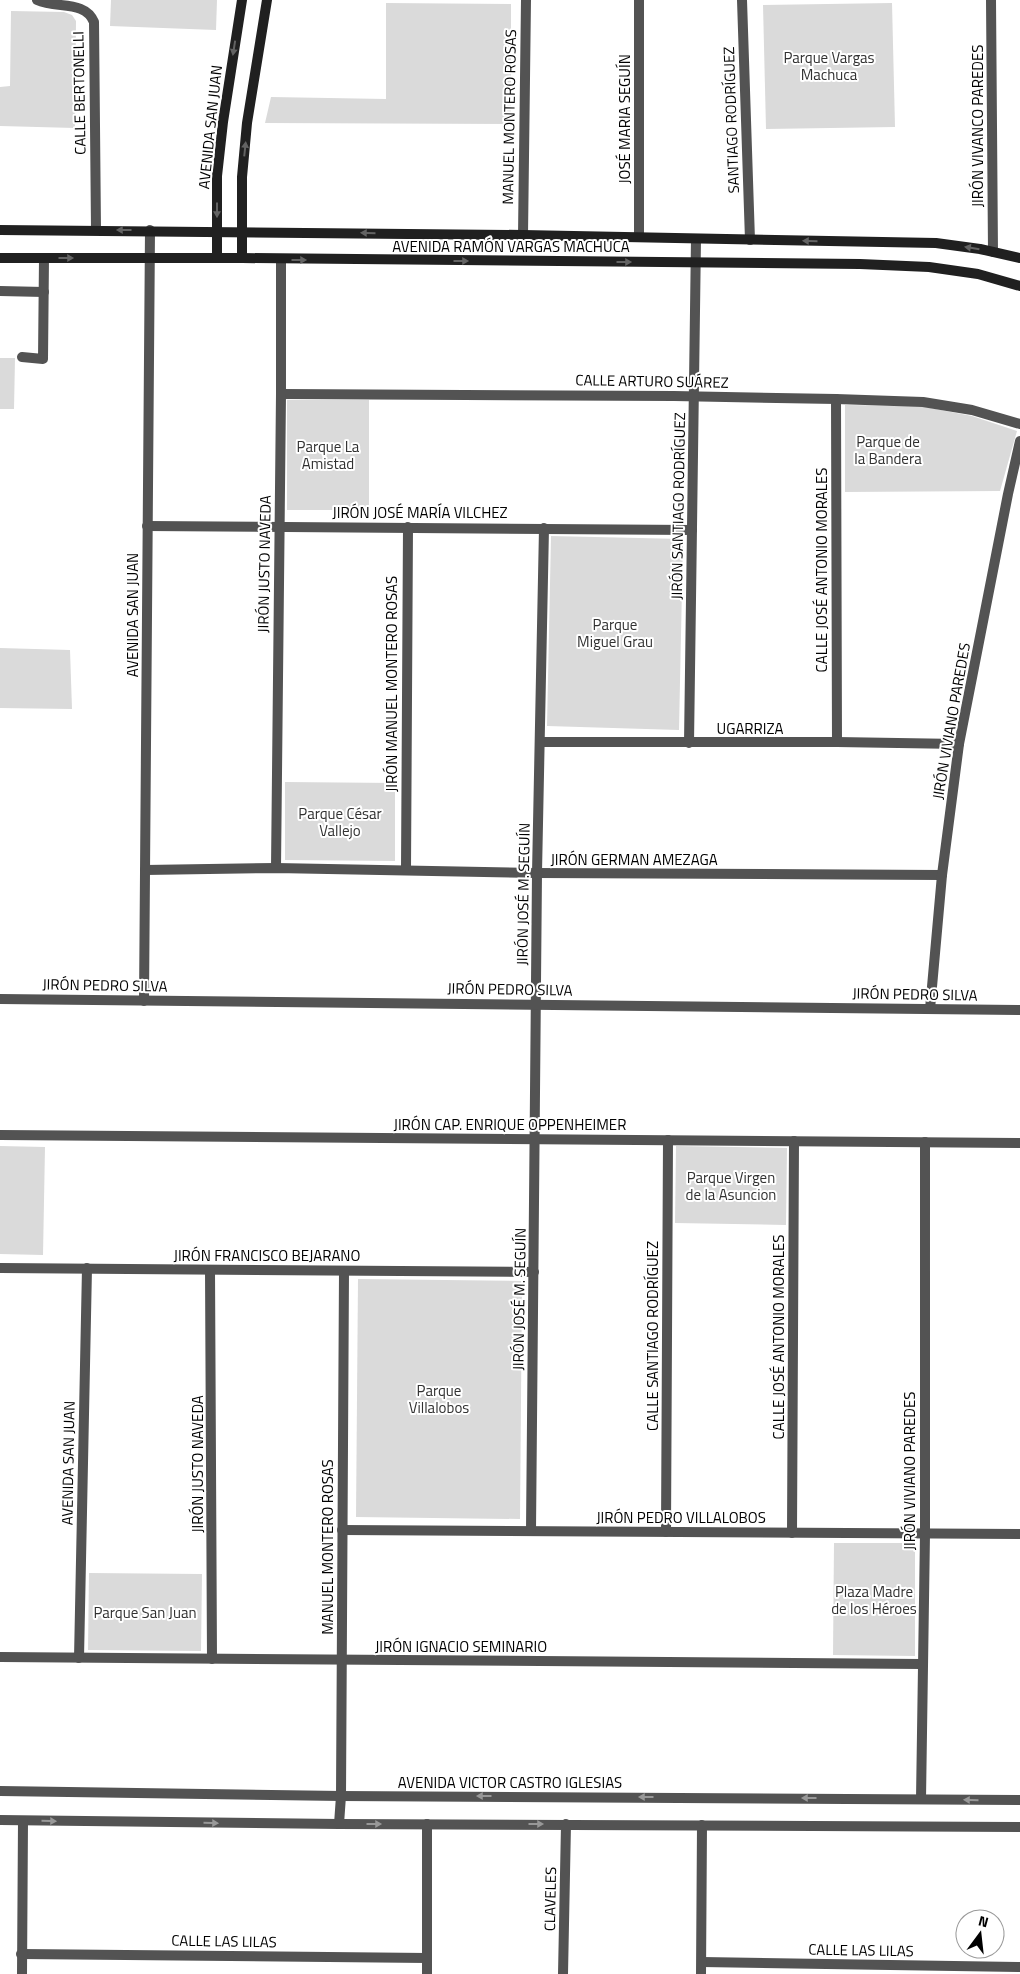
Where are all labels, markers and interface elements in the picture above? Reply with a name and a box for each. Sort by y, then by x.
street label: MANUEL MONTERO ROSAS [496,29,522,205]
street label: CALLE BERTONELLI [66,31,92,155]
one-way arrow [230,41,238,57]
street label: JIRÓN VIVANCO PAREDES [966,45,989,207]
street label: SANTIAGO RODRÍGUEZ [717,46,745,194]
park label: Parque Vargas Machuca [783,46,875,86]
street label: JOSÉ MARIA SEGUÍN [613,54,636,184]
street label: AVENIDA SAN JUAN [192,64,228,190]
one-way arrow [241,140,249,156]
one-way arrow [213,202,221,218]
one-way arrow [116,226,132,234]
one-way arrow [360,229,376,237]
street label: AVENIDA RAMÓN VARGAS MACHUCA [392,235,630,258]
one-way arrow [802,237,818,245]
one-way arrow [964,244,980,252]
one-way arrow [58,254,74,262]
one-way arrow [291,256,307,264]
one-way arrow [453,257,469,265]
one-way arrow [616,258,632,266]
street label: CALLE ARTURO SUÁREZ [575,368,729,394]
street label: JIRÓN SANTIAGO RODRÍGUEZ [665,412,691,600]
park label: Parque de la Bandera [854,430,922,470]
park label: Parque La Amistad [297,435,360,475]
street label: CALLE JOSÉ ANTONIO MORALES [810,468,833,672]
street label: JIRÓN JUSTO NAVEDA [251,495,277,633]
street label: JIRÓN JOSÉ MARÍA VILCHEZ [332,501,508,524]
street label: AVENIDA SAN JUAN [121,553,144,677]
street label: JIRÓN MANUEL MONTERO ROSAS [380,576,403,792]
park label: Parque Miguel Grau [577,613,653,653]
street label: JIRÓN VIVIANO PAREDES [926,641,976,801]
street label: UGARRIZA [717,717,784,740]
park label: Parque César Vallejo [298,802,382,842]
street label: JIRÓN JOSÉ M. SEGUÍN [510,822,536,966]
street label: JIRÓN GERMAN AMEZAGA [550,848,718,871]
street label: JIRÓN PEDRO SILVA [42,972,168,998]
street label: JIRÓN PEDRO SILVA [447,976,573,1002]
street label: JIRÓN PEDRO SILVA [852,981,978,1007]
street label: JIRÓN CAP. ENRIQUE OPPENHEIMER [394,1113,626,1136]
park label: Parque Virgen de la Asuncion [686,1166,776,1206]
street label: JIRÓN JOSÉ M. SEGUÍN [506,1227,532,1371]
street label: CALLE JOSÉ ANTONIO MORALES [767,1235,790,1439]
street label: CALLE SANTIAGO RODRÍGUEZ [641,1241,664,1431]
street label: JIRÓN FRANCISCO BEJARANO [174,1244,361,1267]
park label: Parque Villalobos [409,1379,469,1419]
street label: JIRÓN VIVIANO PAREDES [898,1392,921,1550]
street label: JIRÓN JUSTO NAVEDA [186,1395,209,1533]
street label: AVENIDA SAN JUAN [55,1401,81,1525]
street label: MANUEL MONTERO ROSAS [316,1459,339,1635]
street label: JIRÓN PEDRO VILLALOBOS [596,1506,766,1529]
park label: Plaza Madre de los Héroes [831,1580,917,1620]
park label: Parque San Juan [94,1601,196,1624]
street label: JIRÓN IGNACIO SEMINARIO [375,1635,547,1658]
street label: AVENIDA VICTOR CASTRO IGLESIAS [398,1771,622,1794]
one-way arrow [476,1792,492,1800]
one-way arrow [638,1793,654,1801]
one-way arrow [801,1794,817,1802]
one-way arrow [963,1795,979,1803]
one-way arrow [41,1817,57,1825]
one-way arrow [203,1819,219,1827]
one-way arrow [366,1820,382,1828]
one-way arrow [528,1820,544,1828]
street label: CLAVELES [538,1867,562,1931]
north arrow [955,1909,1005,1959]
text: N [976,1910,991,1932]
street label: CALLE LAS LILAS [171,1929,277,1953]
street label: CALLE LAS LILAS [808,1938,914,1962]

